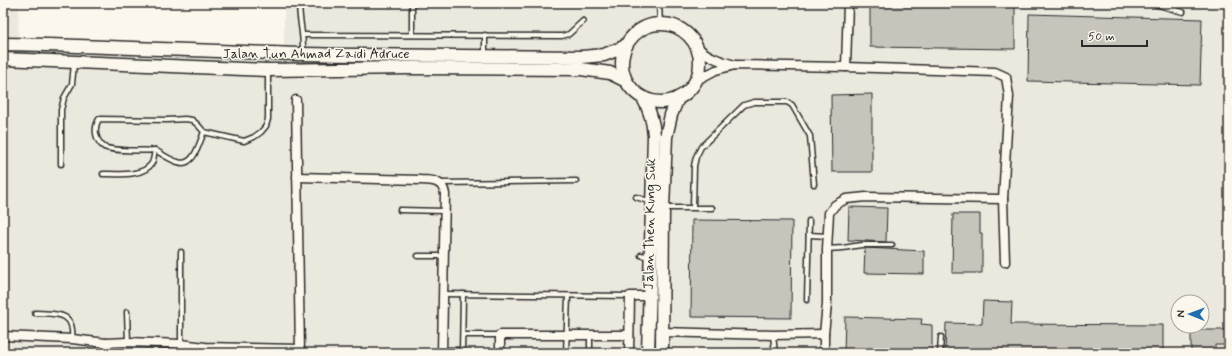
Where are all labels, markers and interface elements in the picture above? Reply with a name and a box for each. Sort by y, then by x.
scale bar [1082,22,1147,48]
text: 50 m [1088,29,1115,45]
street label: Jalan Tun Ahmad Zaidi Adruce [223,45,409,63]
street label: Jalan Then Kung Suk [640,158,661,290]
north arrow [1170,294,1210,334]
text: N [1174,310,1188,318]

